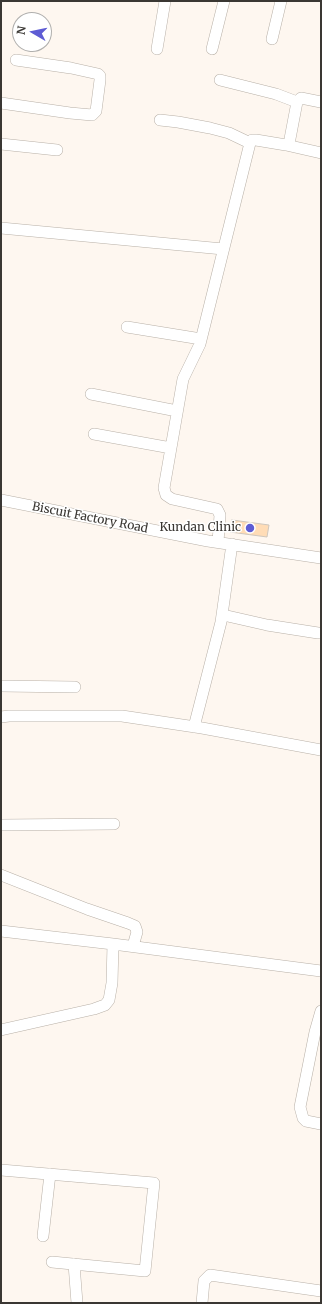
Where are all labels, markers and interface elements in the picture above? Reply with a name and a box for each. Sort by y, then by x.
north arrow [12,12,52,52]
text: N [14,25,29,36]
street label: Biscuit Factory Road [31,500,149,536]
place label: Kundan Clinic [159,521,241,535]
marker: Kundan Clinic [244,522,256,534]

